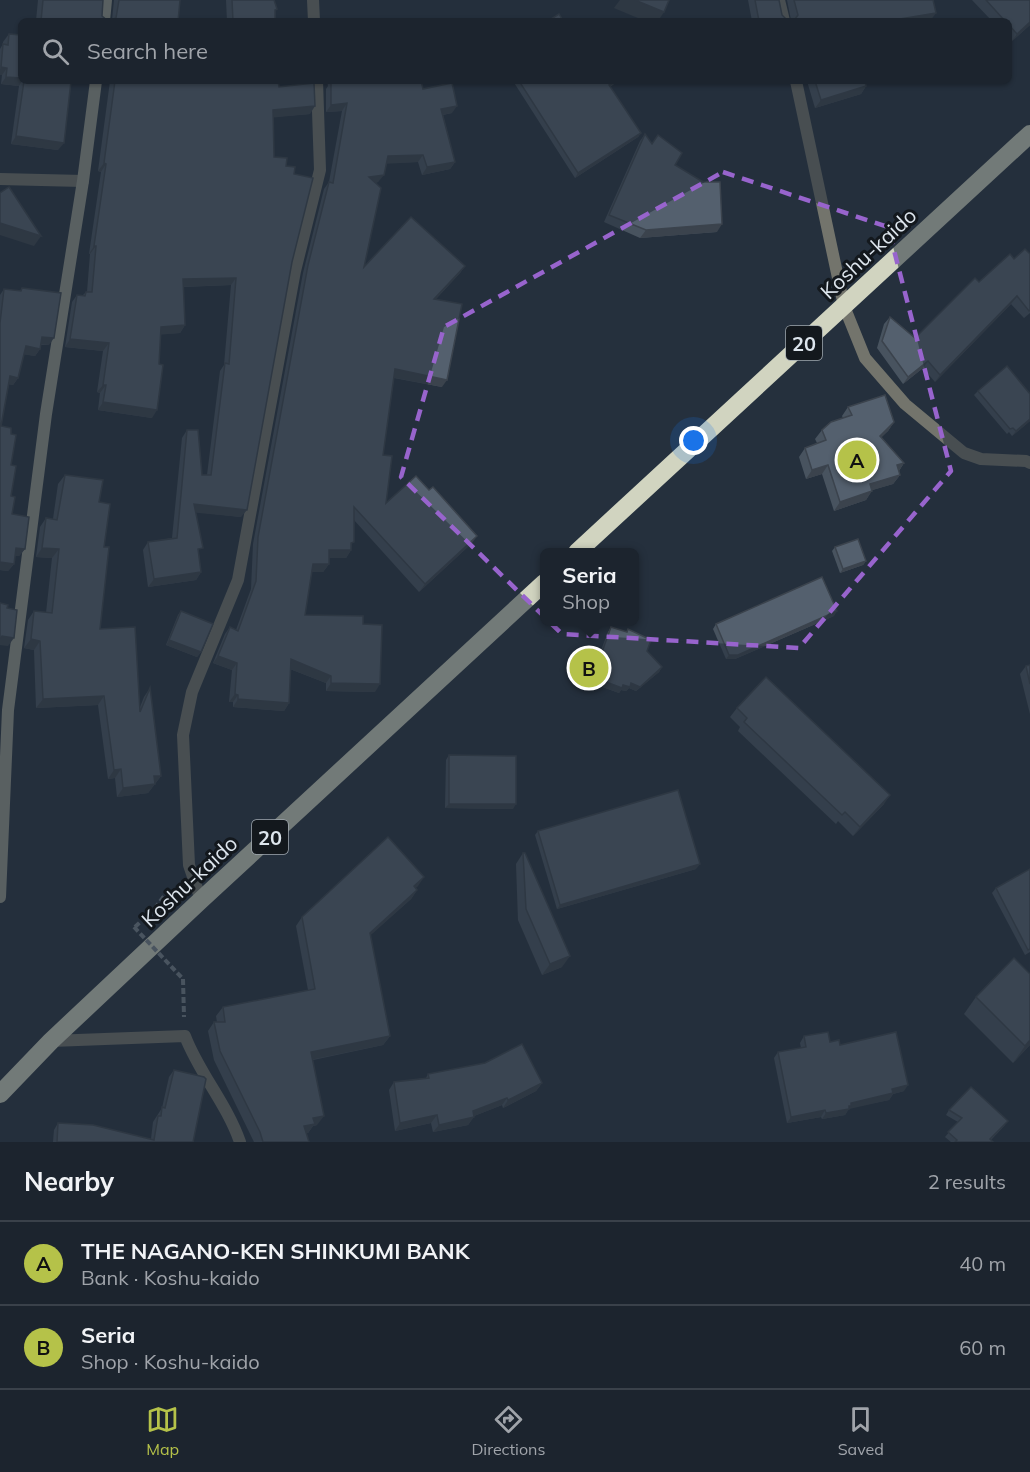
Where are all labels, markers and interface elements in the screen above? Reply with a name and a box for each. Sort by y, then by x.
search box [18,18,1012,84]
icon: search [39,35,72,68]
text: Search here [87,37,208,65]
street label: Koshu-kaido [815,202,921,304]
road number: 20 [786,326,822,360]
your location [679,426,708,455]
pin: A [838,438,876,482]
popup [540,548,639,626]
text: Seria [562,561,617,589]
text: Shop [562,589,610,614]
pin: B [570,646,608,690]
road number: 20 [252,820,288,854]
street label: Koshu-kaido [136,830,242,932]
text: Nearby [24,1165,114,1198]
text: 2 results [928,1169,1006,1194]
text: THE NAGANO-KEN SHINKUMI BANK [81,1237,469,1265]
text: A [36,1251,51,1276]
text: 40 m [959,1251,1006,1276]
text: Bank · Koshu-kaido [81,1265,260,1290]
text: Seria [81,1321,135,1349]
text: B [37,1335,50,1360]
text: 60 m [959,1335,1006,1360]
text: Shop · Koshu-kaido [81,1349,260,1374]
tab: Map [146,1403,179,1459]
tab: Directions [471,1403,545,1459]
tab: Saved [838,1403,884,1459]

